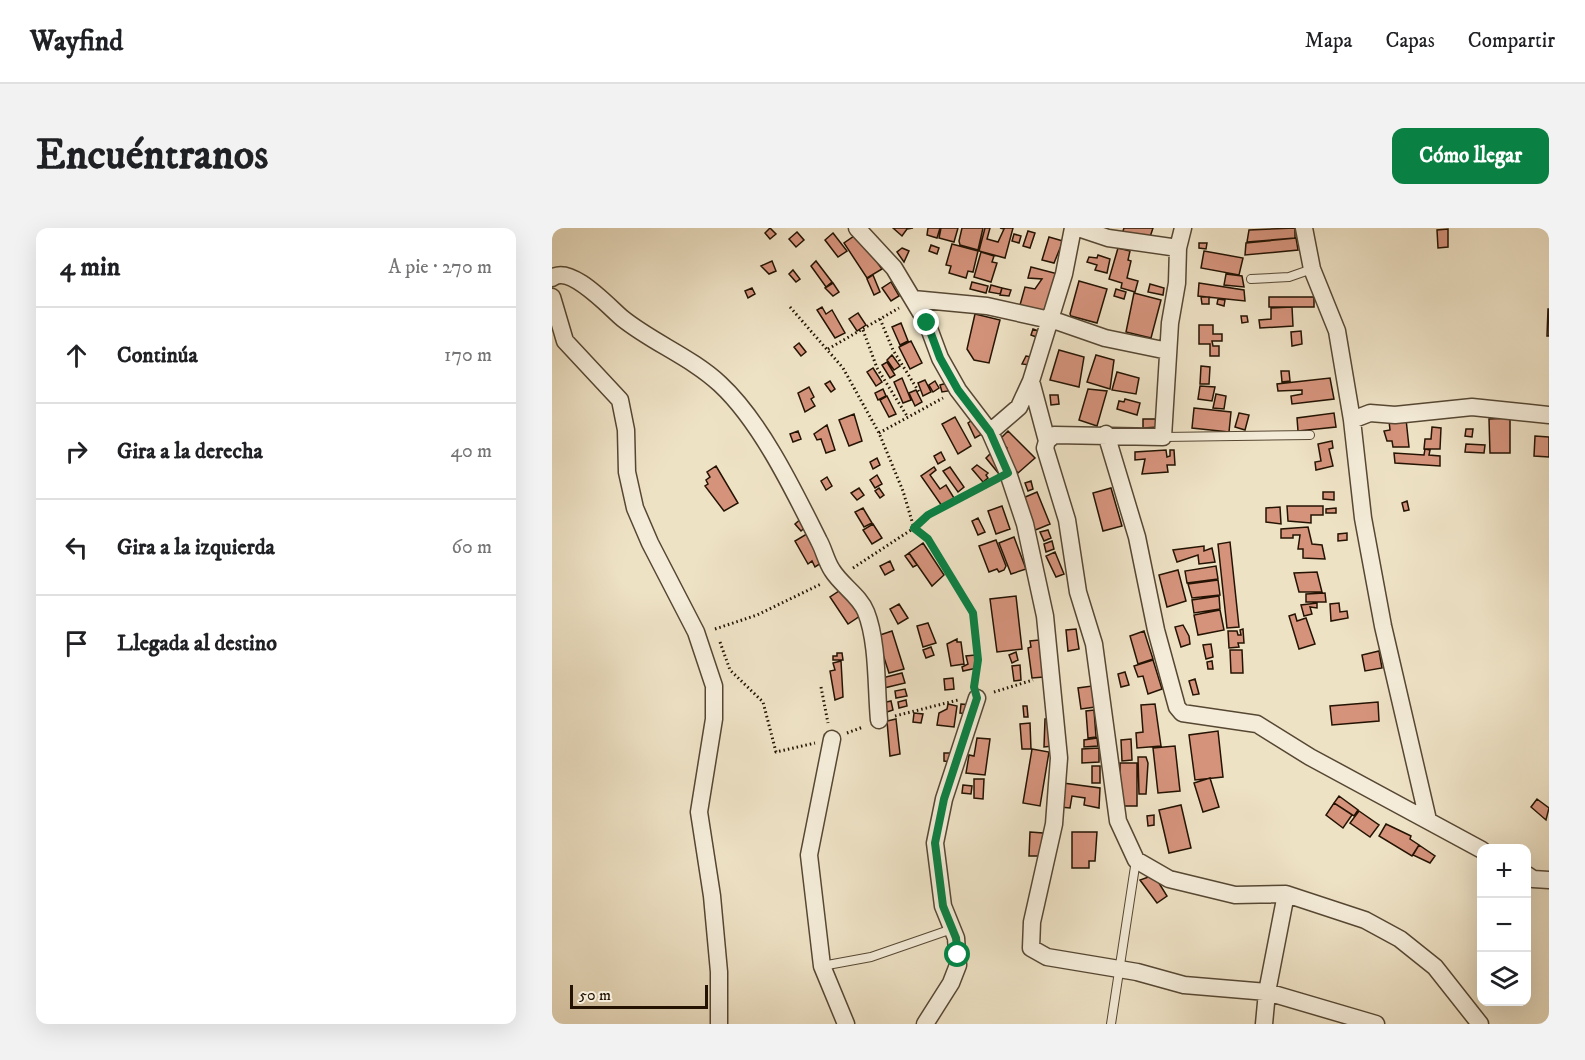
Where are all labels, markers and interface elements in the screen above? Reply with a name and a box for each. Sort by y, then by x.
text: Wayfind [30,24,123,59]
text: Mapa [1305,28,1352,54]
text: Capas [1385,28,1435,54]
text: Compartir [1468,28,1555,54]
button: Cómo llegar [1392,128,1549,184]
text: Encuéntranos [36,130,268,182]
text: 4 min [60,251,120,284]
text: A pie · 270 m [388,255,492,280]
route end [913,309,939,335]
icon: ahead [60,339,93,372]
text: Continúa [117,342,198,369]
text: 170 m [444,343,492,368]
icon: right [60,435,93,468]
text: Gira a la derecha [117,438,263,465]
text: 40 m [450,439,492,464]
icon: left [60,531,93,564]
text: Gira a la izquierda [117,534,275,561]
text: 60 m [452,535,492,560]
icon: arrive [60,627,93,660]
text: Llegada al destino [117,630,277,657]
map controls [1477,844,1531,1006]
button: + [1477,844,1531,898]
button: − [1477,898,1531,952]
route start [944,941,970,967]
button: layers [1477,952,1531,1006]
scale bar [570,982,708,1010]
text: 50 m [579,985,611,1005]

